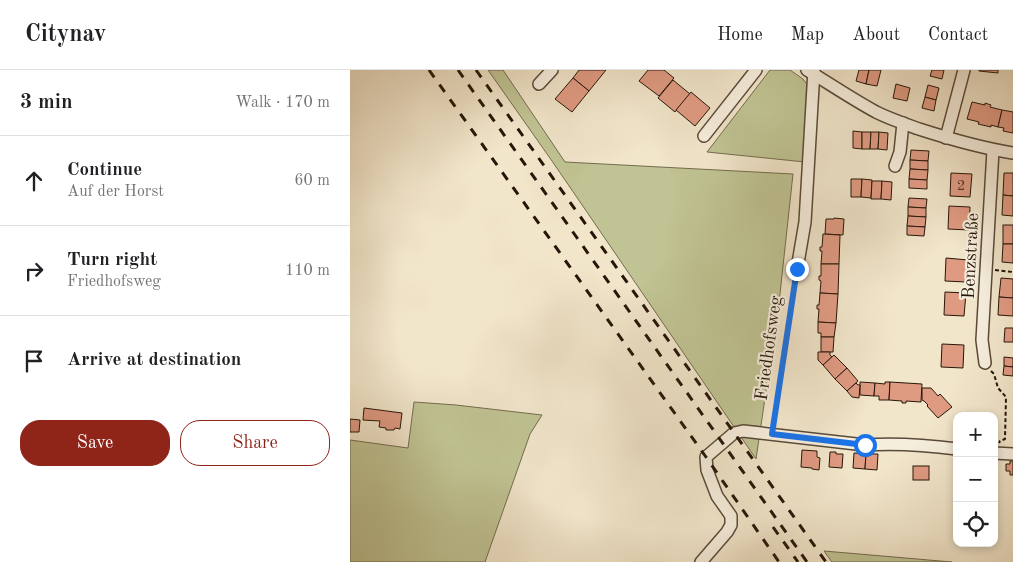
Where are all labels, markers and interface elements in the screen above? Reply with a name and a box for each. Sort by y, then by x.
text: Citynav [25,23,106,47]
text: Home [717,26,763,44]
text: Map [791,26,824,44]
text: About [852,26,900,44]
text: Contact [928,26,988,44]
text: 3 min [20,92,73,113]
text: Walk · 170 m [235,95,330,111]
text: Continue [67,161,142,180]
icon: ahead [20,167,48,195]
text: 60 m [294,173,330,189]
house number: 2 [957,179,965,194]
text: Auf der Horst [67,184,164,200]
street label: Benzstraße [960,212,982,300]
text: Turn right [67,251,157,270]
icon: right [20,257,48,285]
route end [786,258,809,281]
text: 110 m [285,263,330,279]
text: Friedhofsweg [67,274,161,290]
street label: Friedhofsweg [753,294,785,402]
icon: arrive [20,347,48,375]
text: Arrive at destination [67,351,241,370]
map controls [953,412,998,547]
button: + [953,412,998,457]
button: Save [20,420,170,466]
button: Share [180,420,330,466]
route start [854,434,877,457]
button: − [953,457,998,502]
button: locate [953,502,998,547]

